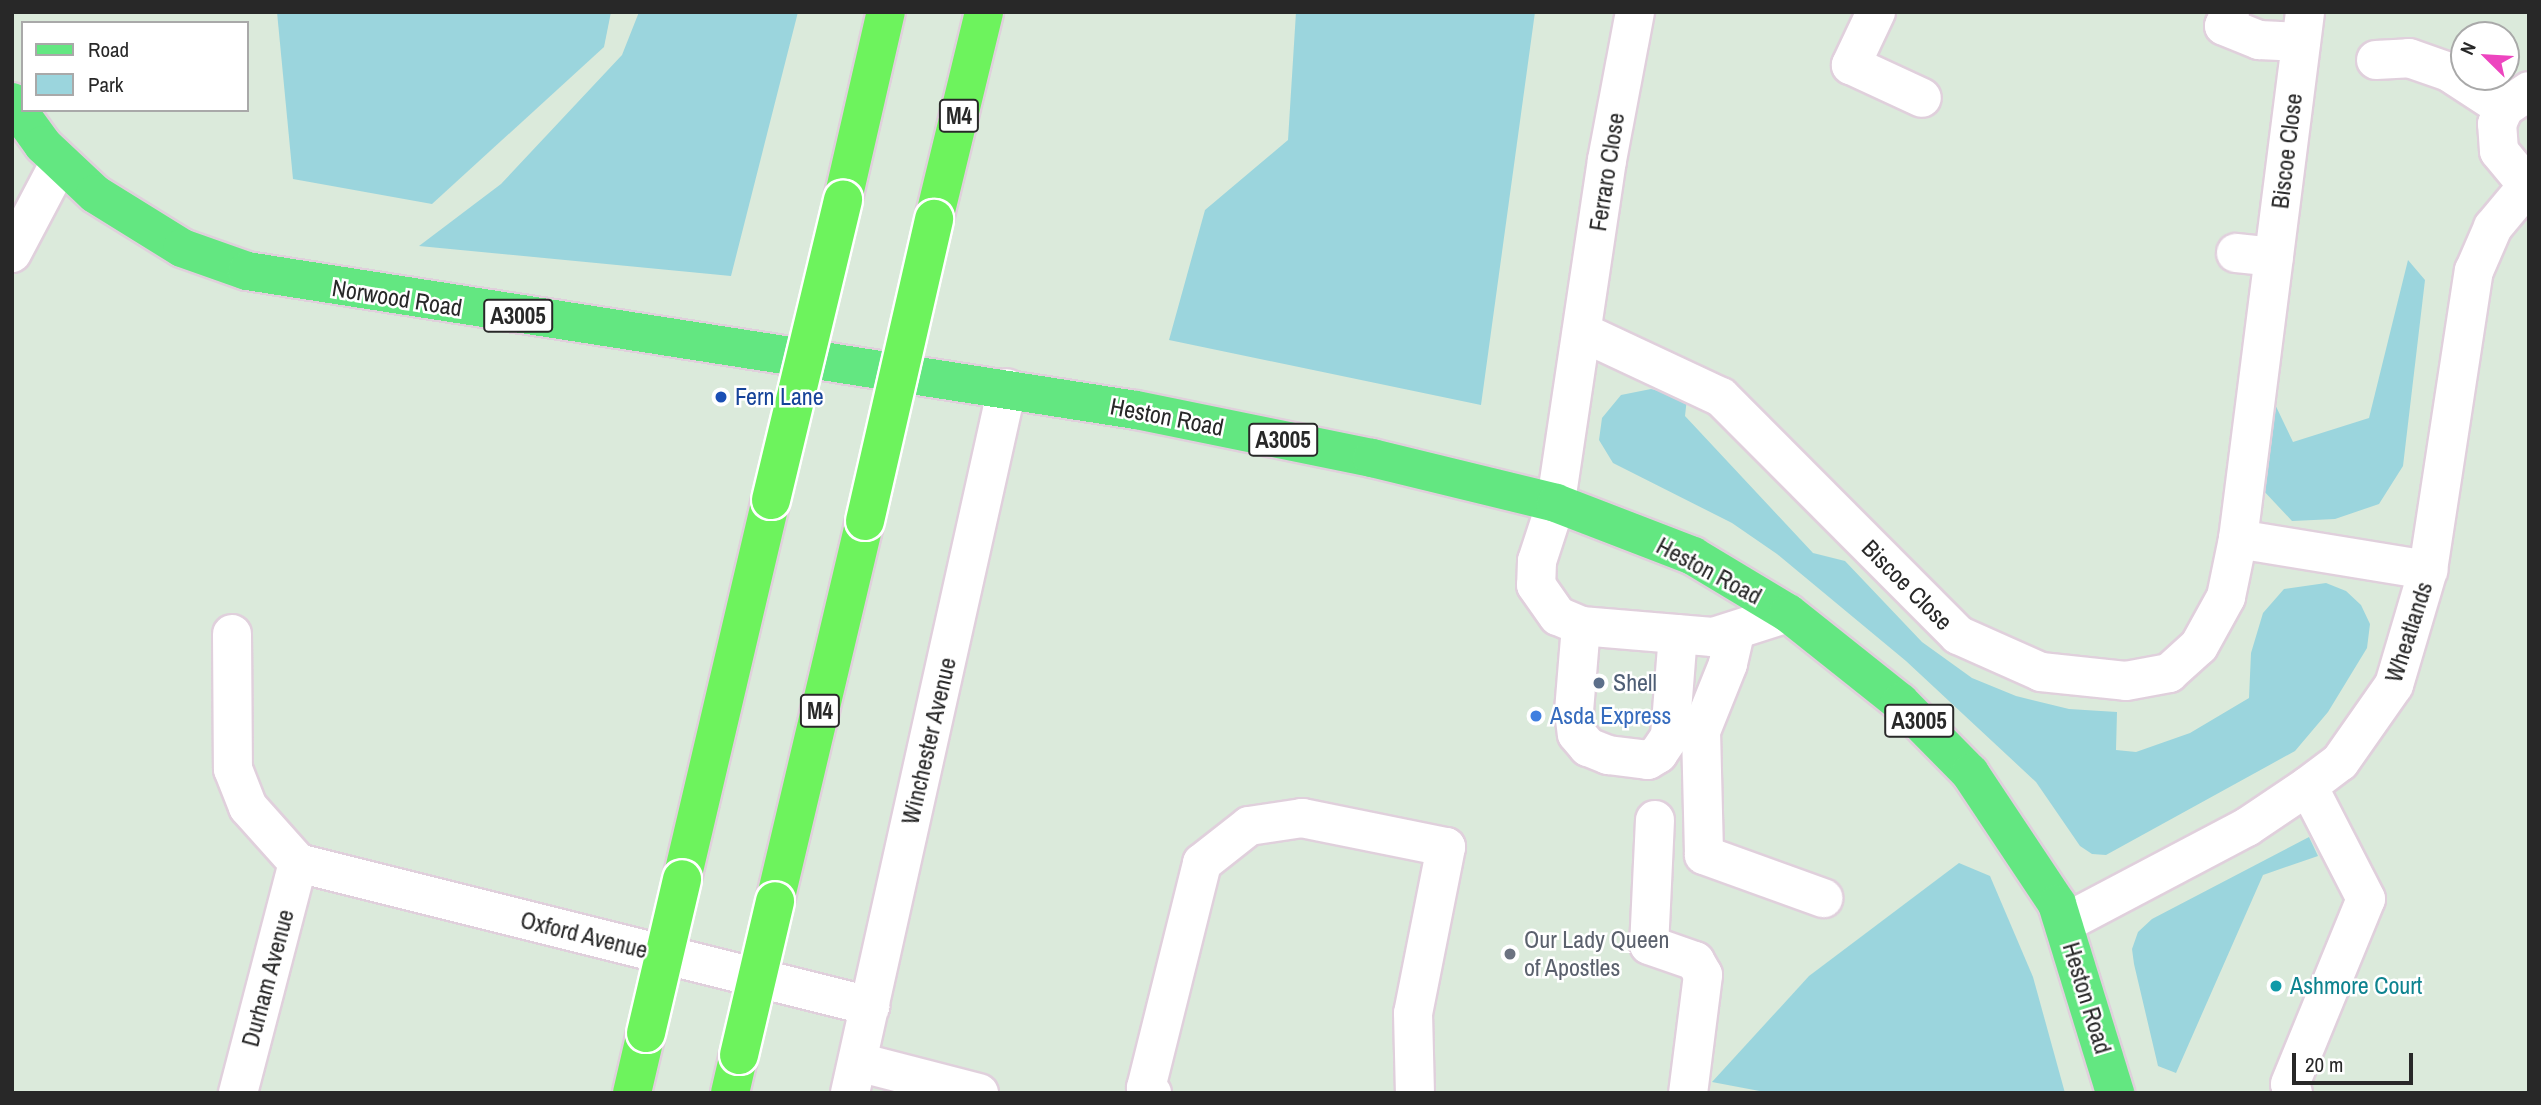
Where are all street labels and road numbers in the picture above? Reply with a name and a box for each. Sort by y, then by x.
street label: Biscoe Close [2266,92,2308,210]
road number: M4 [938,97,980,136]
street label: Ferraro Close [1583,111,1631,233]
street label: Norwood Road [330,274,464,322]
road number: A3005 [483,296,553,336]
street label: Heston Road [1108,392,1226,442]
road number: A3005 [1248,420,1318,460]
street label: Heston Road [1652,531,1766,611]
street label: Biscoe Close [1856,534,1958,636]
street label: Wheatlands [2379,578,2439,686]
street label: Winchester Avenue [896,654,962,828]
road number: M4 [799,692,841,730]
road number: A3005 [1884,702,1954,740]
street label: Oxford Avenue [517,905,651,965]
street label: Durham Avenue [236,906,300,1050]
street label: Heston Road [2056,939,2118,1057]

